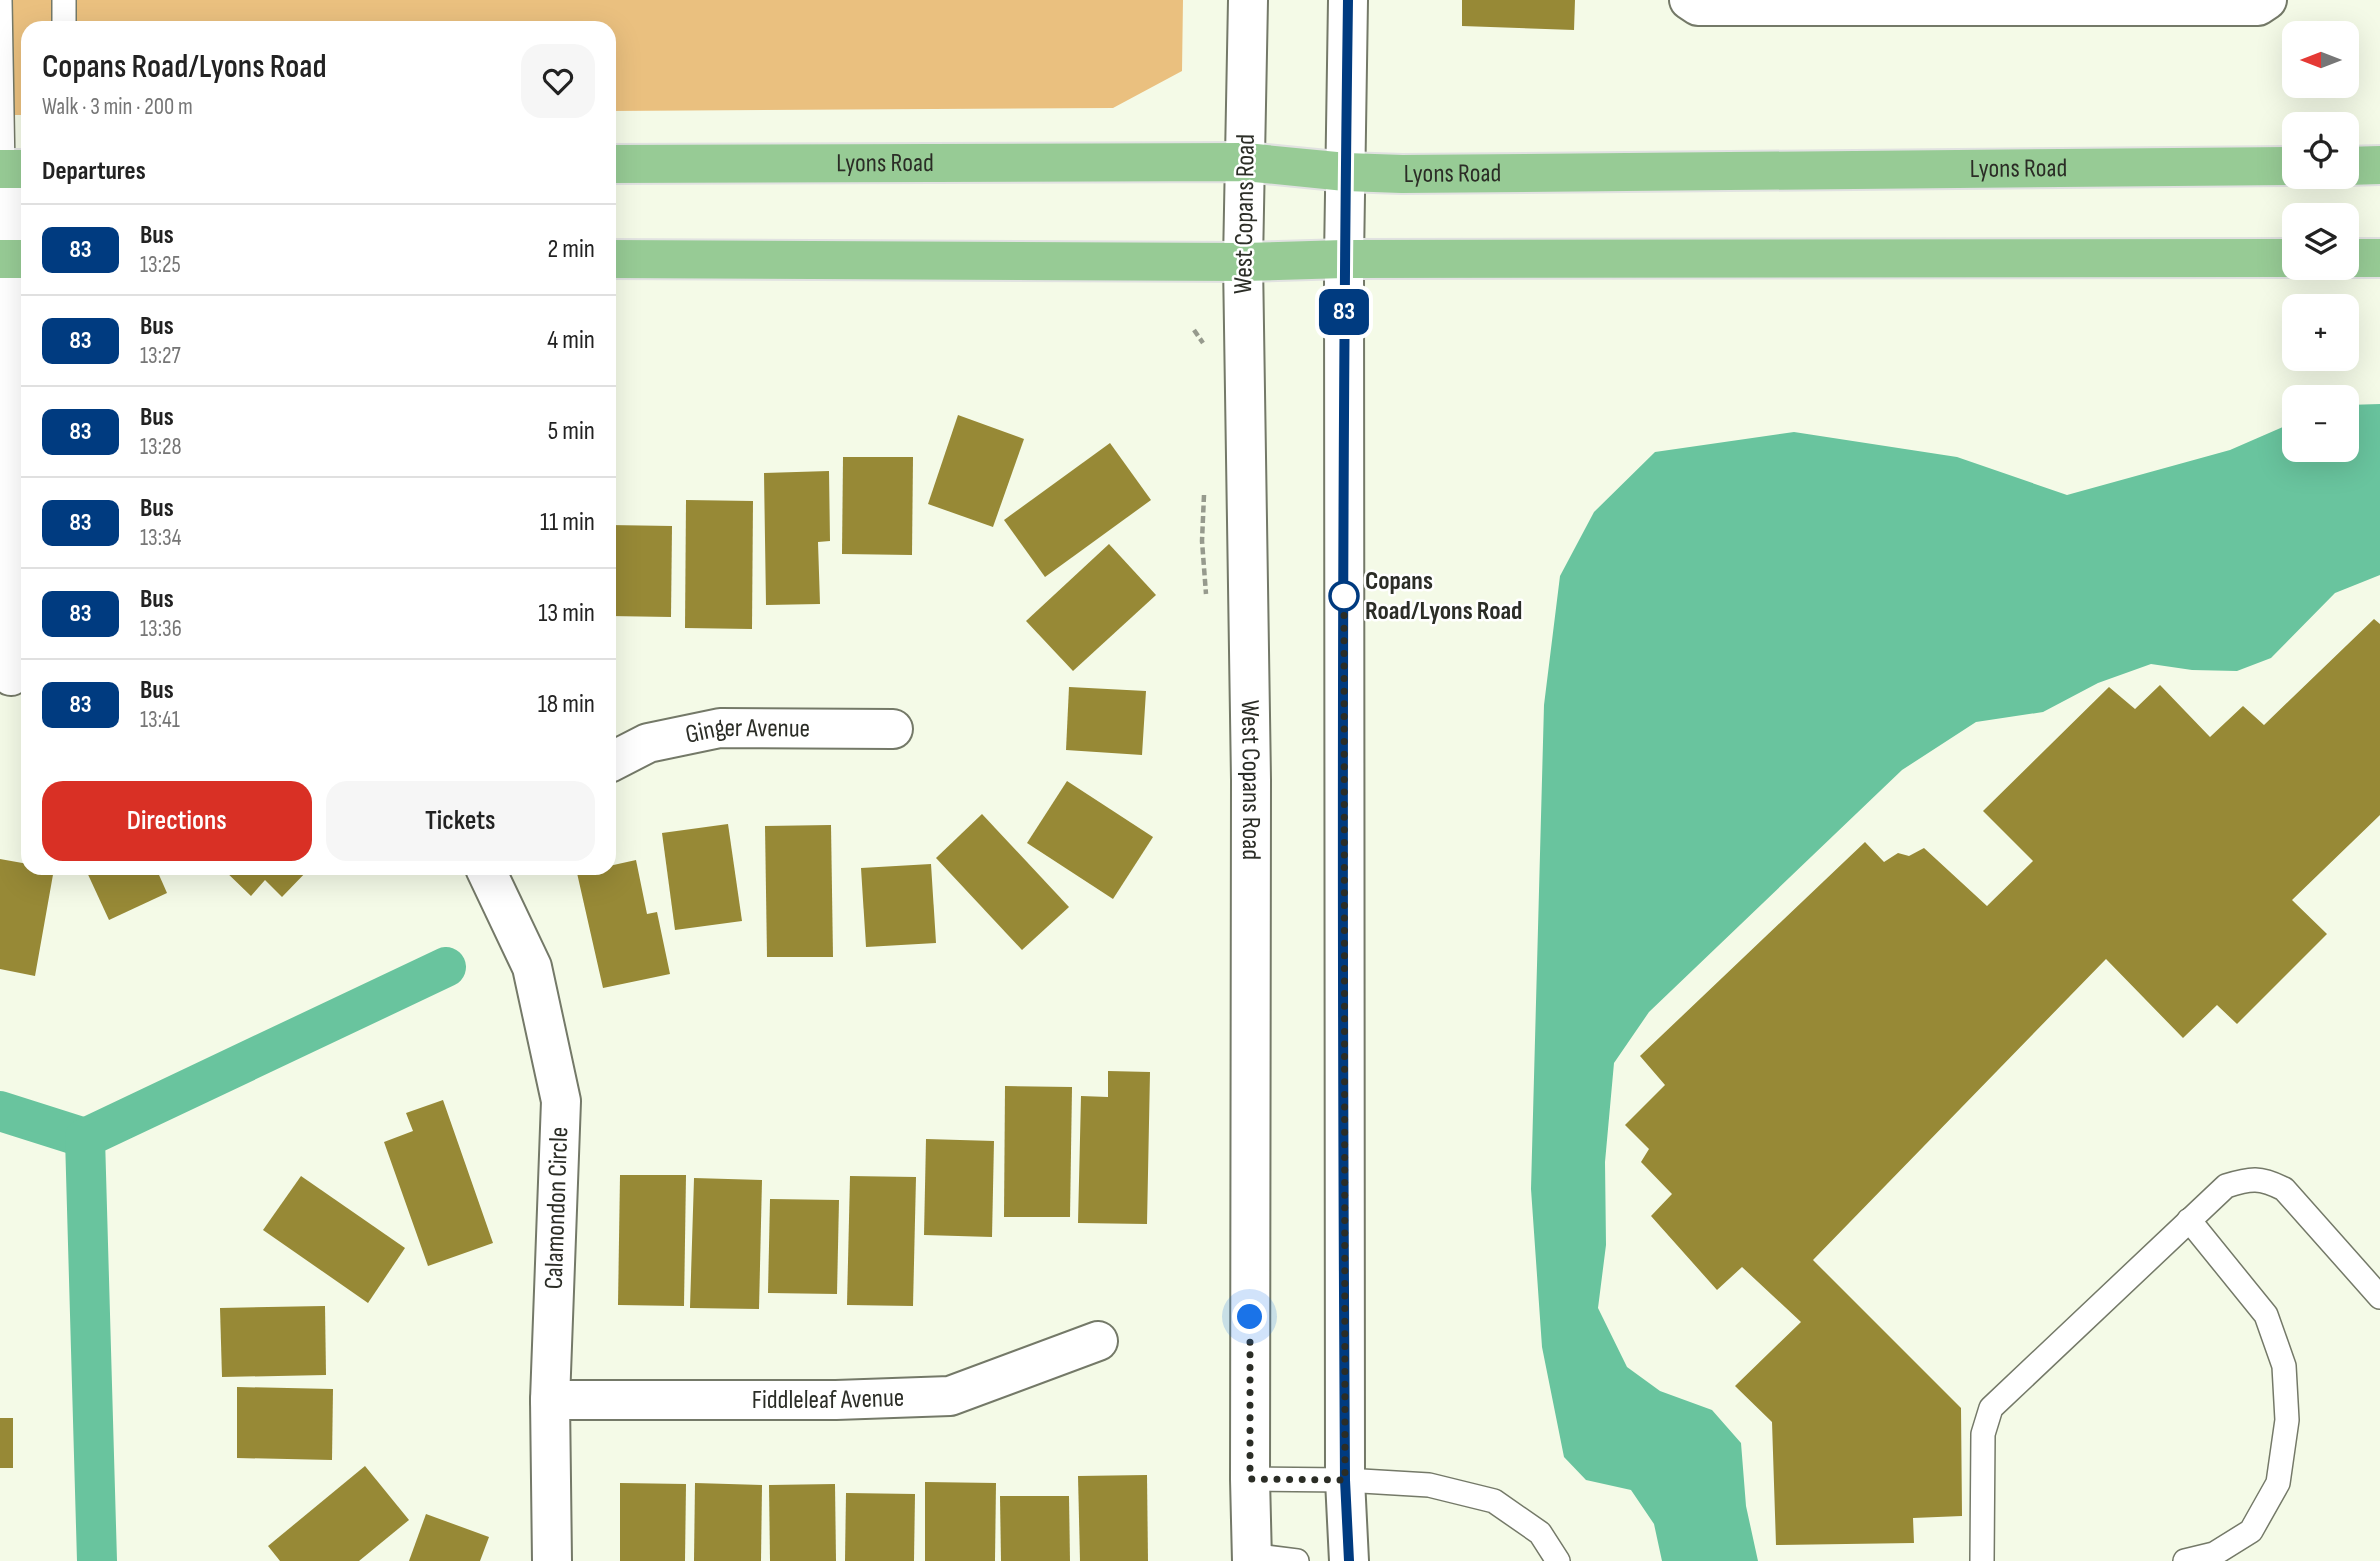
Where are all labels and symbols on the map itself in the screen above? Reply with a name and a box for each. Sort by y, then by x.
north arrow [2282,21,2359,98]
street label: West Copans Road [1228,134,1262,294]
street label: Lyons Road [836,147,934,179]
street label: Lyons Road [1970,153,2067,184]
street label: Lyons Road [1404,158,1501,189]
line badge: 83 [1312,289,1376,335]
place label: Copans Road/Lyons Road [1365,566,1522,627]
marker: Copans Road/Lyons Road [1329,581,1359,611]
street label: West Copans Road [1234,700,1267,860]
street label: Ginger Avenue [683,712,810,750]
street label: Calamondon Circle [539,1126,575,1290]
your location [1232,1299,1267,1334]
street label: Fiddleleaf Avenue [752,1382,905,1416]

